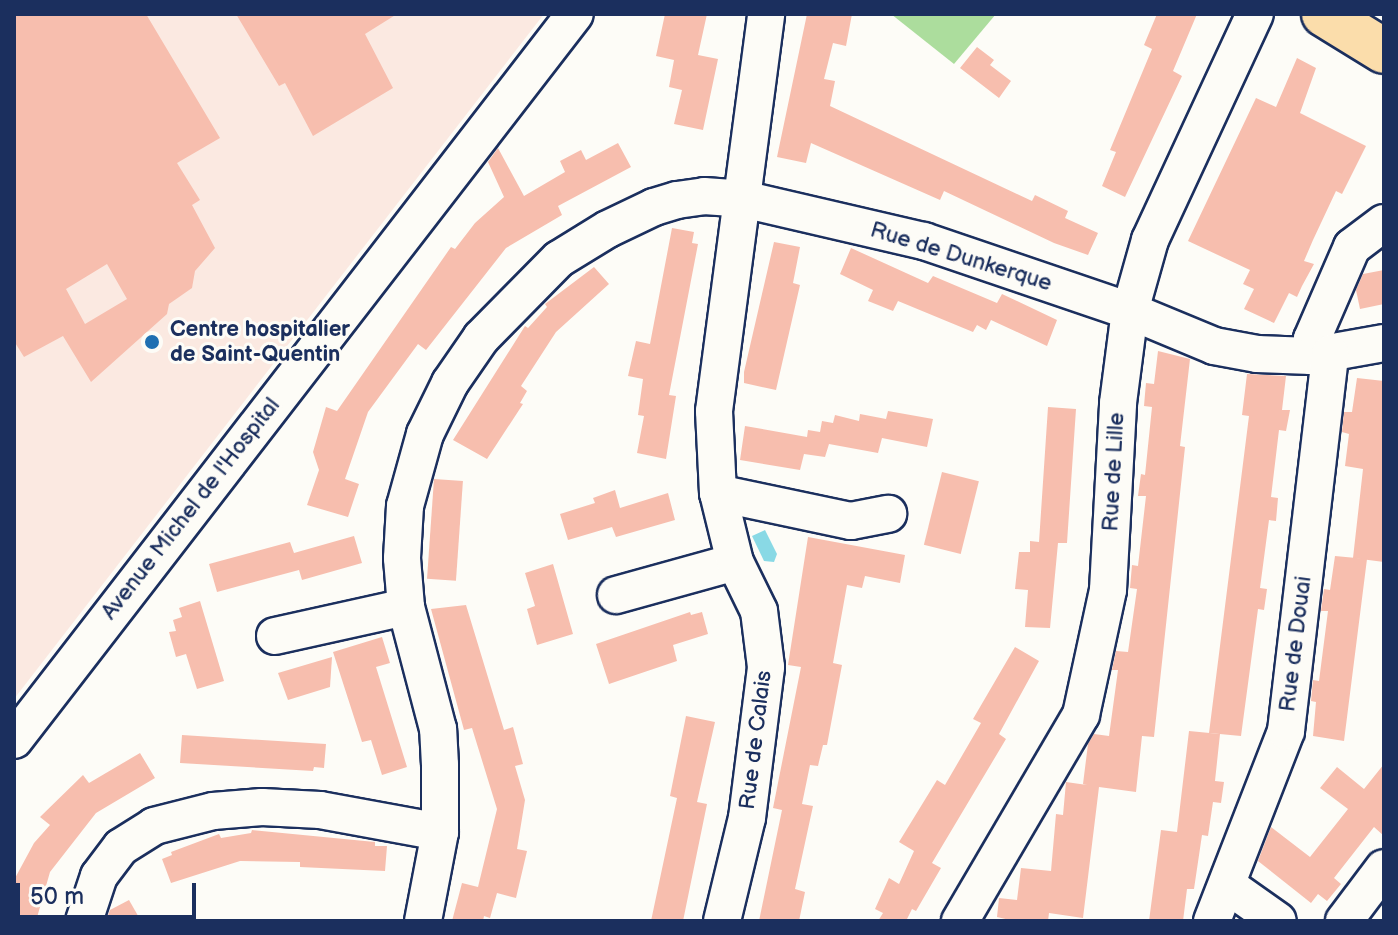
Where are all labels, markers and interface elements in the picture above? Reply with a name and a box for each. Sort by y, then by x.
street label: Rue de Dunkerque [867,217,1055,297]
place label: Centre hospitalier de Saint-Quentin [170,316,350,368]
marker: Centre hospitalier de Saint-Quentin [141,331,163,353]
street label: Avenue Michel de l'Hospital [96,393,286,625]
street label: Rue de Lille [1098,412,1130,532]
street label: Rue de Douai [1275,575,1317,713]
street label: Rue de Calais [734,669,778,811]
scale bar [20,867,200,917]
text: 50 m [30,882,84,911]

